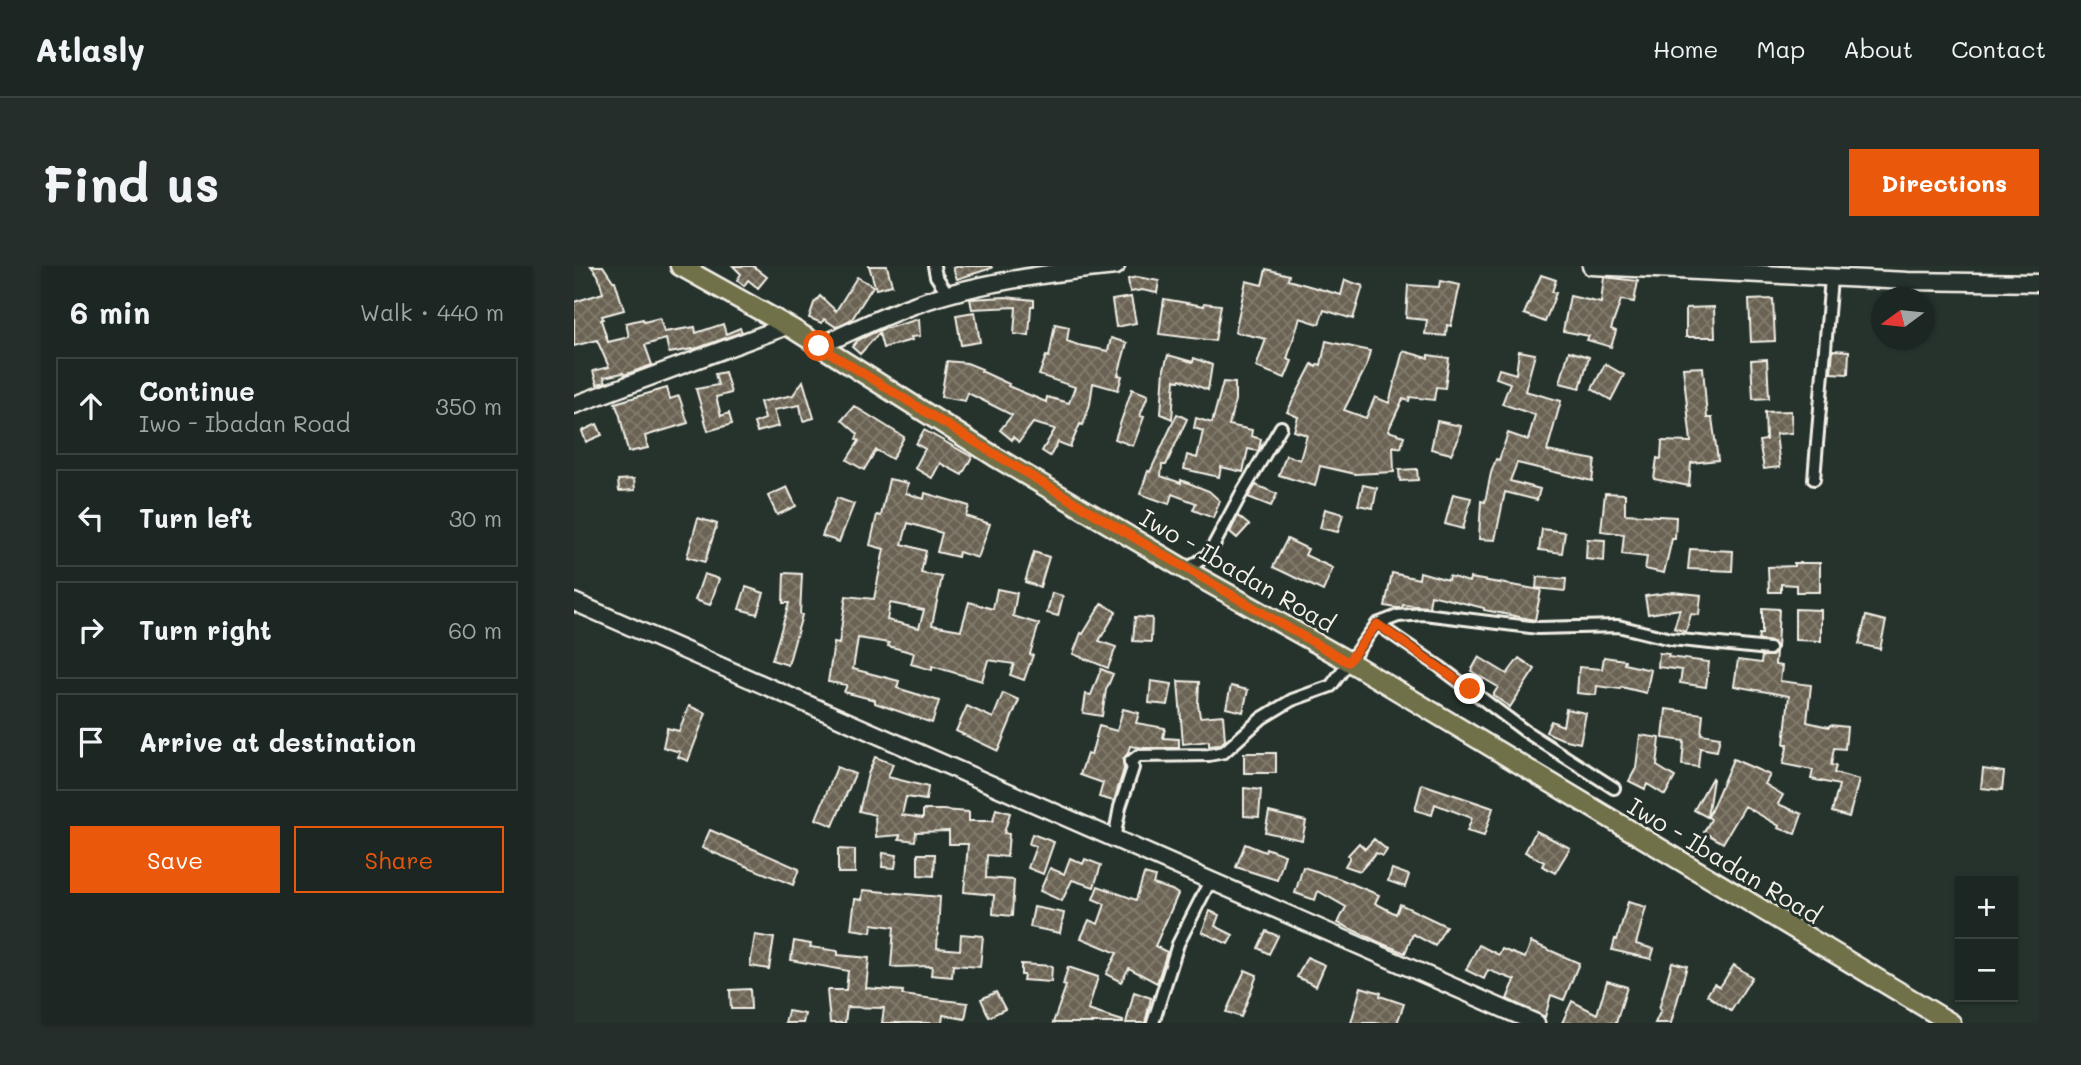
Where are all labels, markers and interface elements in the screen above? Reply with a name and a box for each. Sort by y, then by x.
text: Atlasly [35,27,145,70]
text: Home [1653,33,1718,64]
text: Map [1756,33,1805,64]
text: About [1843,33,1913,64]
text: Contact [1951,33,2046,64]
button: Directions [1849,149,2039,216]
text: Find us [42,151,220,214]
north arrow [1871,287,1934,350]
text: 6 min [70,292,150,332]
text: Walk · 440 m [360,297,504,327]
route start [803,330,834,361]
text: Continue [139,374,255,408]
icon: ahead [72,387,110,425]
text: 350 m [435,391,502,421]
text: Iwo - Ibadan Road [139,408,350,438]
icon: left [72,499,110,537]
text: Turn left [139,501,252,535]
street label: Iwo - Ibadan Road [1135,501,1341,639]
text: 30 m [449,503,502,533]
icon: right [72,611,110,649]
text: Turn right [139,613,272,647]
text: 60 m [448,615,502,645]
route end [1454,673,1485,704]
icon: arrive [72,723,110,761]
text: Arrive at destination [139,725,416,759]
street label: Iwo - Ibadan Road [1622,790,1828,930]
button: Save [70,826,280,893]
button: Share [294,826,504,893]
map controls [1955,876,2018,1002]
button: + [1955,876,2018,939]
button: − [1955,939,2018,1002]

